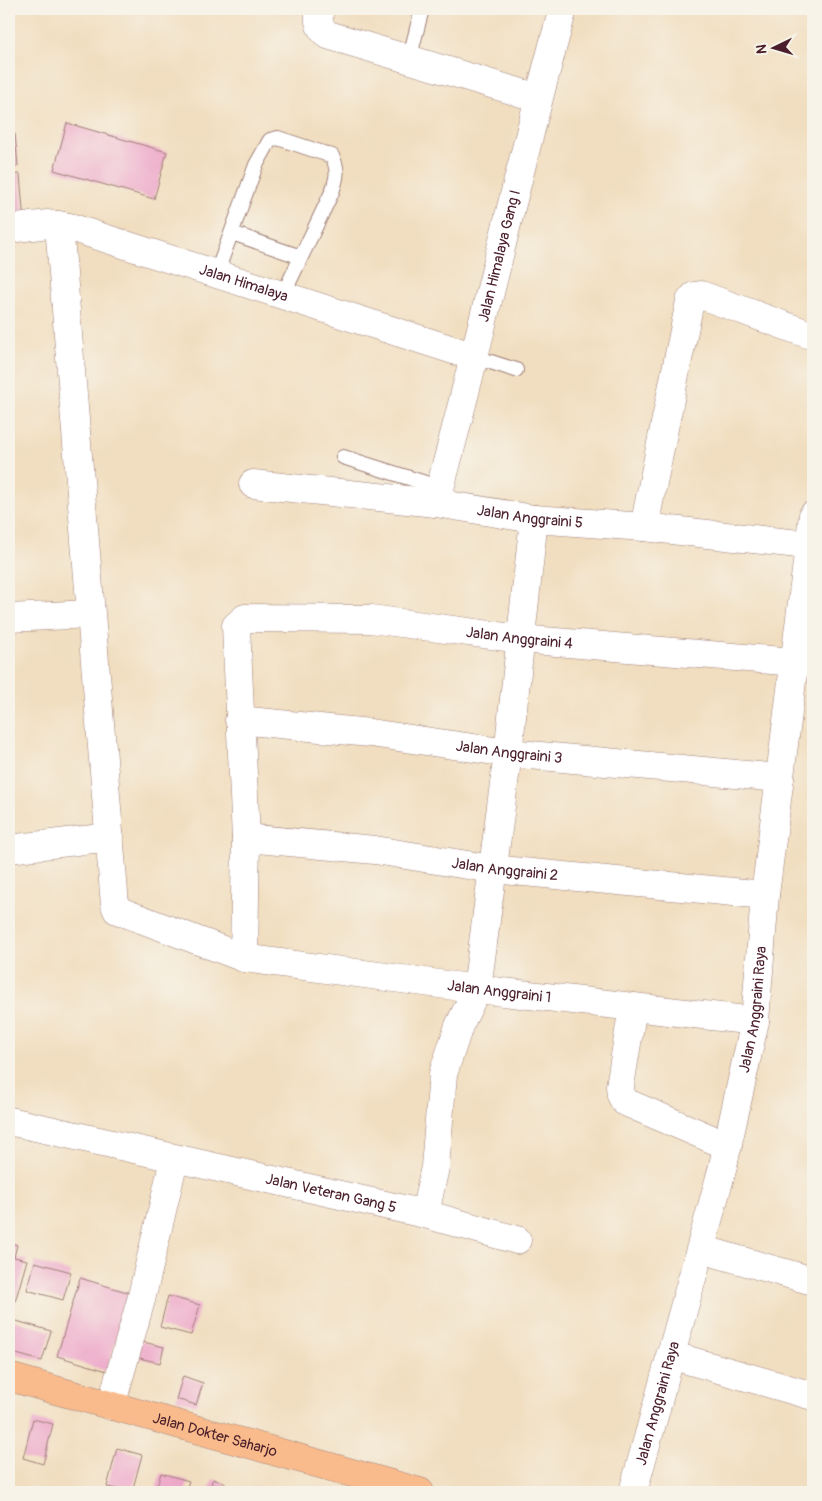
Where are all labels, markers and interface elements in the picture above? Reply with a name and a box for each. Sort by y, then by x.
north arrow [750,22,800,72]
text: N [753,44,770,55]
street label: Jalan Himalaya Gang I [474,188,525,324]
street label: Jalan Himalaya [197,260,290,306]
street label: Jalan Anggraini 5 [475,501,584,533]
street label: Jalan Anggraini 4 [465,623,574,653]
street label: Jalan Anggraini 3 [454,737,563,768]
street label: Jalan Anggraini 2 [450,854,559,885]
street label: Jalan Anggraini Raya [735,945,771,1074]
street label: Jalan Anggraini 1 [446,976,552,1007]
street label: Jalan Veteran Gang 5 [264,1170,398,1217]
street label: Jalan Anggraini Raya [632,1339,684,1468]
street label: Jalan Dokter Saharjo [151,1409,279,1462]

